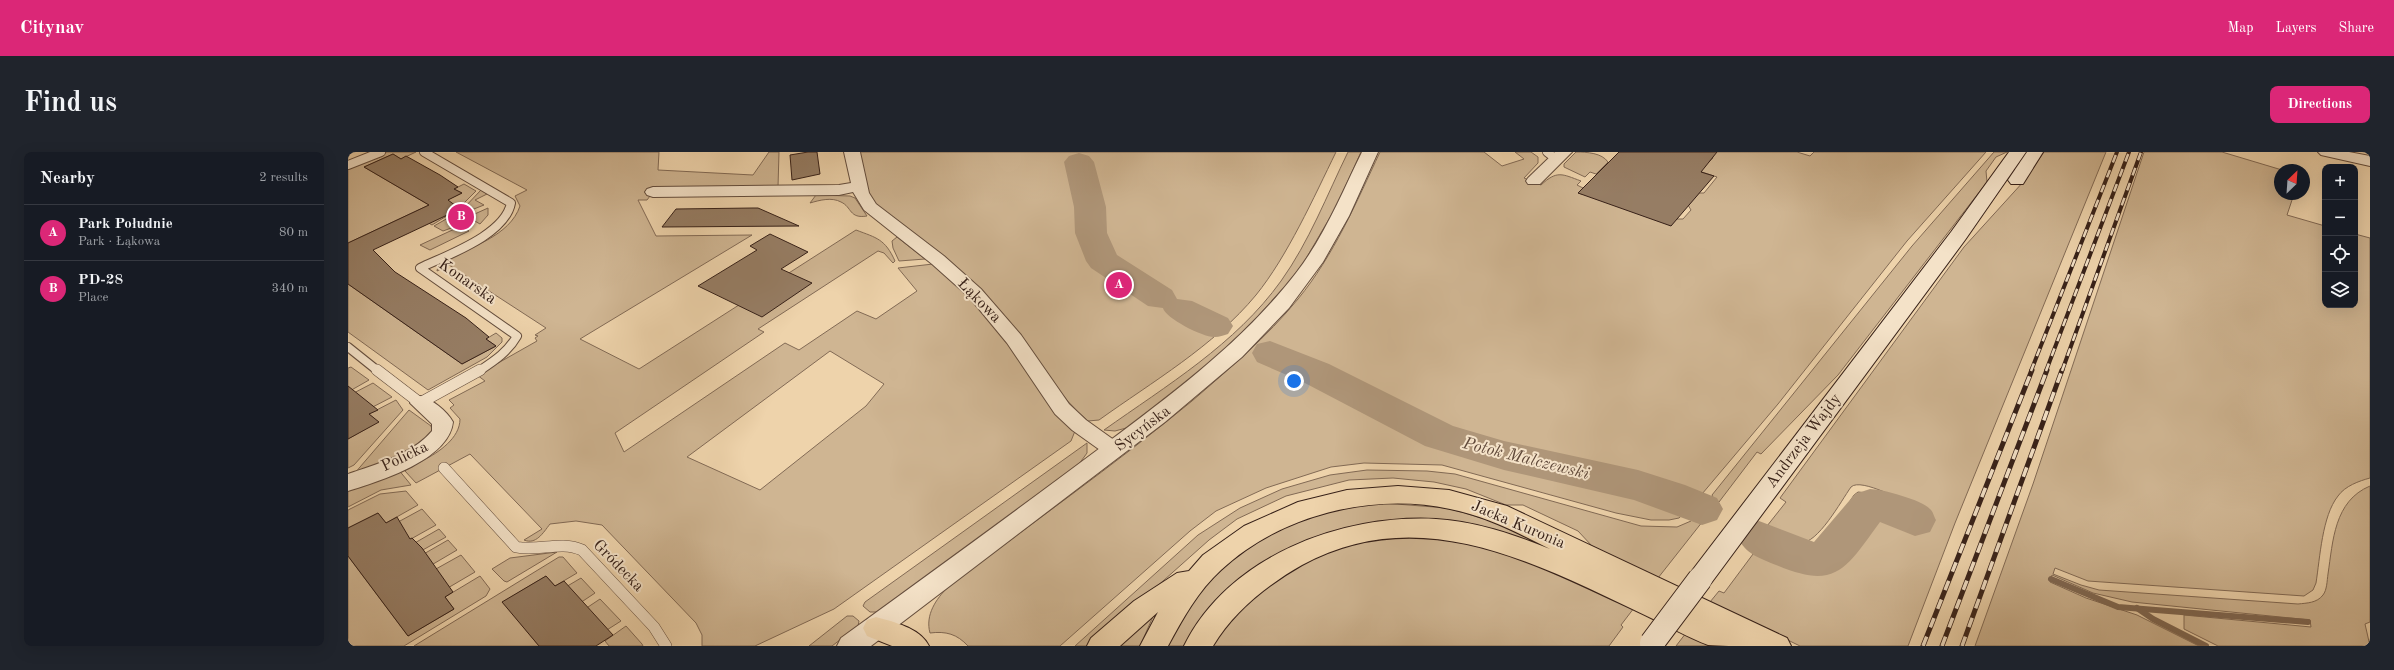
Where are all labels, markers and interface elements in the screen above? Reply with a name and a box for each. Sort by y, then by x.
text: Citynav [20,19,84,38]
text: Map [2228,21,2254,35]
text: Layers [2276,21,2317,35]
text: Share [2339,21,2374,35]
button: Directions [2270,86,2370,123]
text: Find us [24,90,117,118]
north arrow [2274,164,2310,200]
map controls [2322,164,2358,308]
button: + [2322,164,2358,200]
text: Nearby [40,170,95,187]
text: 2 results [259,171,308,184]
button: − [2322,200,2358,236]
pin: B [448,202,474,232]
text: Park Południe [78,217,173,232]
text: A [48,226,58,239]
text: 80 m [279,226,308,239]
text: Park · Łąkowa [78,235,160,248]
button: locate [2322,236,2358,272]
street label: Konarska [435,256,499,308]
pin: A [1106,270,1132,300]
button: layers [2322,272,2358,308]
text: PD-28 [78,273,123,288]
street label: Łąkowa [954,276,1004,326]
text: B [48,282,58,295]
text: 340 m [271,282,308,295]
text: Place [78,291,108,304]
your location [1284,371,1304,391]
street label: Andrzeja Wajdy [1764,391,1845,491]
street label: Sycyńska [1112,403,1174,455]
water label: Potok Malczewski [1460,435,1591,483]
street label: Policka [379,439,431,475]
street label: Jacka Kuronia [1469,498,1567,552]
street label: Gródecka [590,537,646,595]

